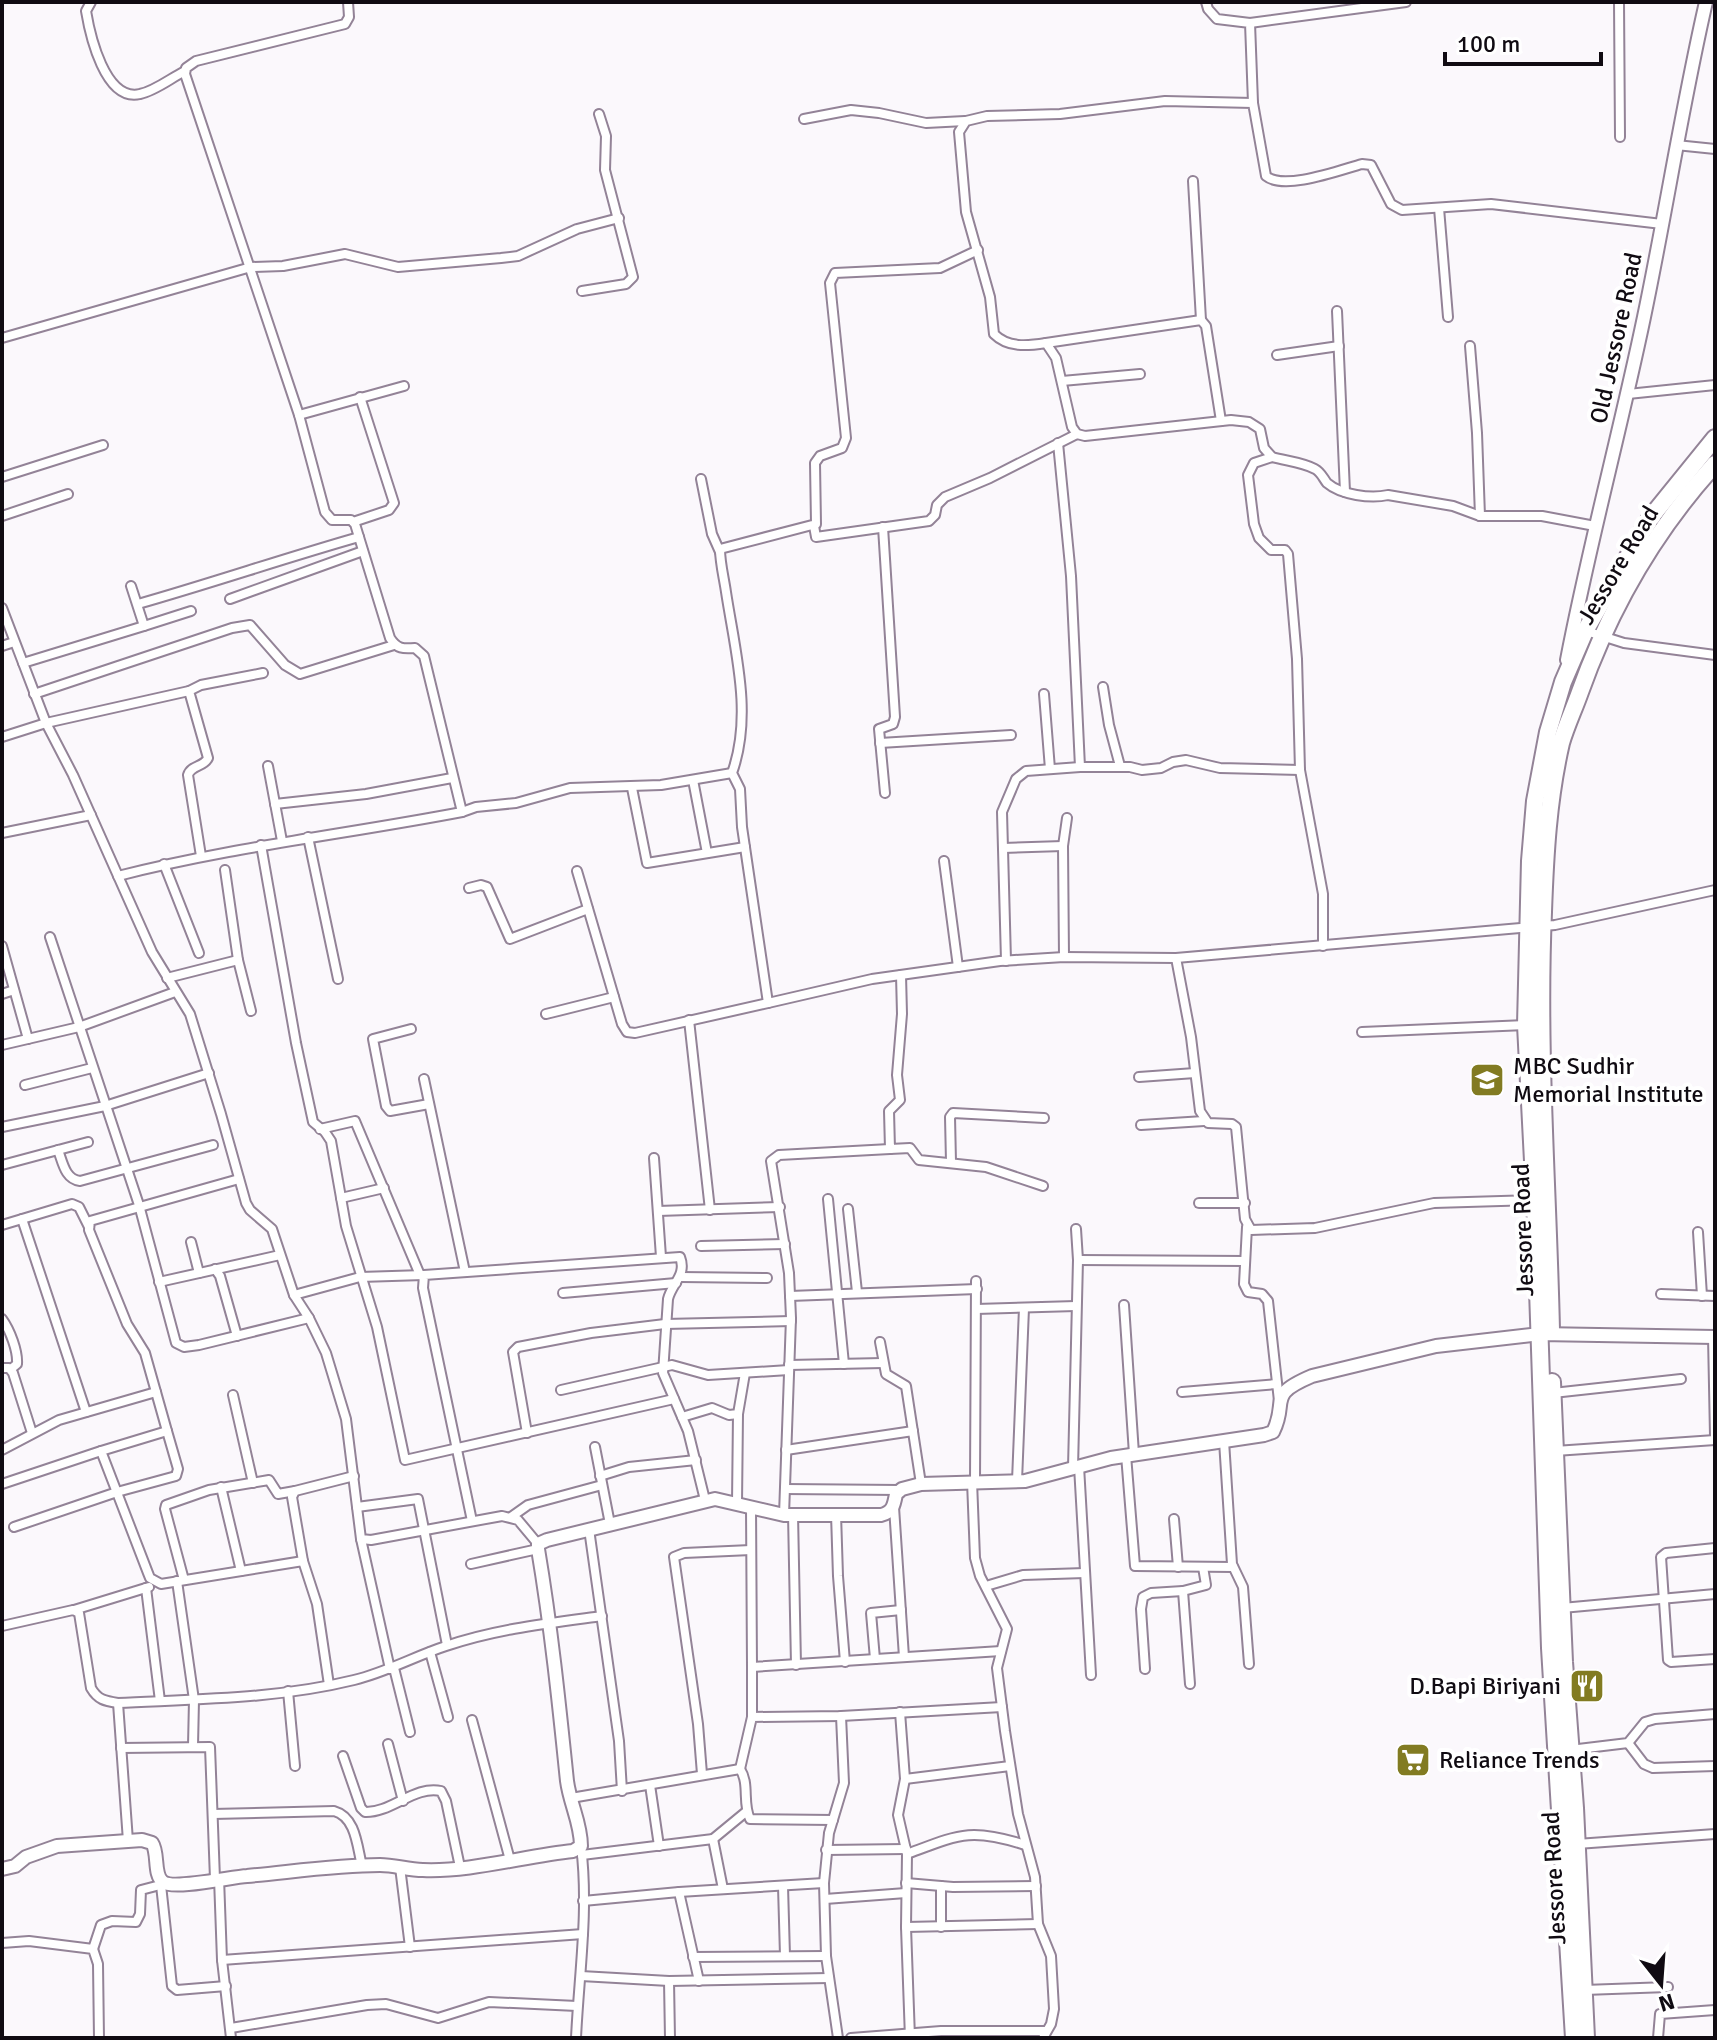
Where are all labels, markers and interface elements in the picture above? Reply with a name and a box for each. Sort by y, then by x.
scale bar [1445,16,1601,66]
text: 100 m [1457,29,1520,59]
street label: Old Jessore Road [1583,250,1649,426]
street label: Jessore Road [1571,500,1665,630]
place label: MBC Sudhir Memorial Institute [1513,1051,1704,1109]
school or university icon: MBC Sudhir Memorial Institute [1468,1061,1506,1099]
street label: Jessore Road [1506,1163,1540,1297]
restaurant icon: D.Bapi Biriyani [1568,1667,1606,1705]
place label: D.Bapi Biriyani [1409,1671,1561,1701]
supermarket icon: Reliance Trends [1394,1741,1432,1779]
place label: Reliance Trends [1439,1745,1600,1775]
street label: Jessore Road [1536,1811,1572,1945]
north arrow [1621,1944,1701,2024]
text: N [1655,1987,1678,2018]

